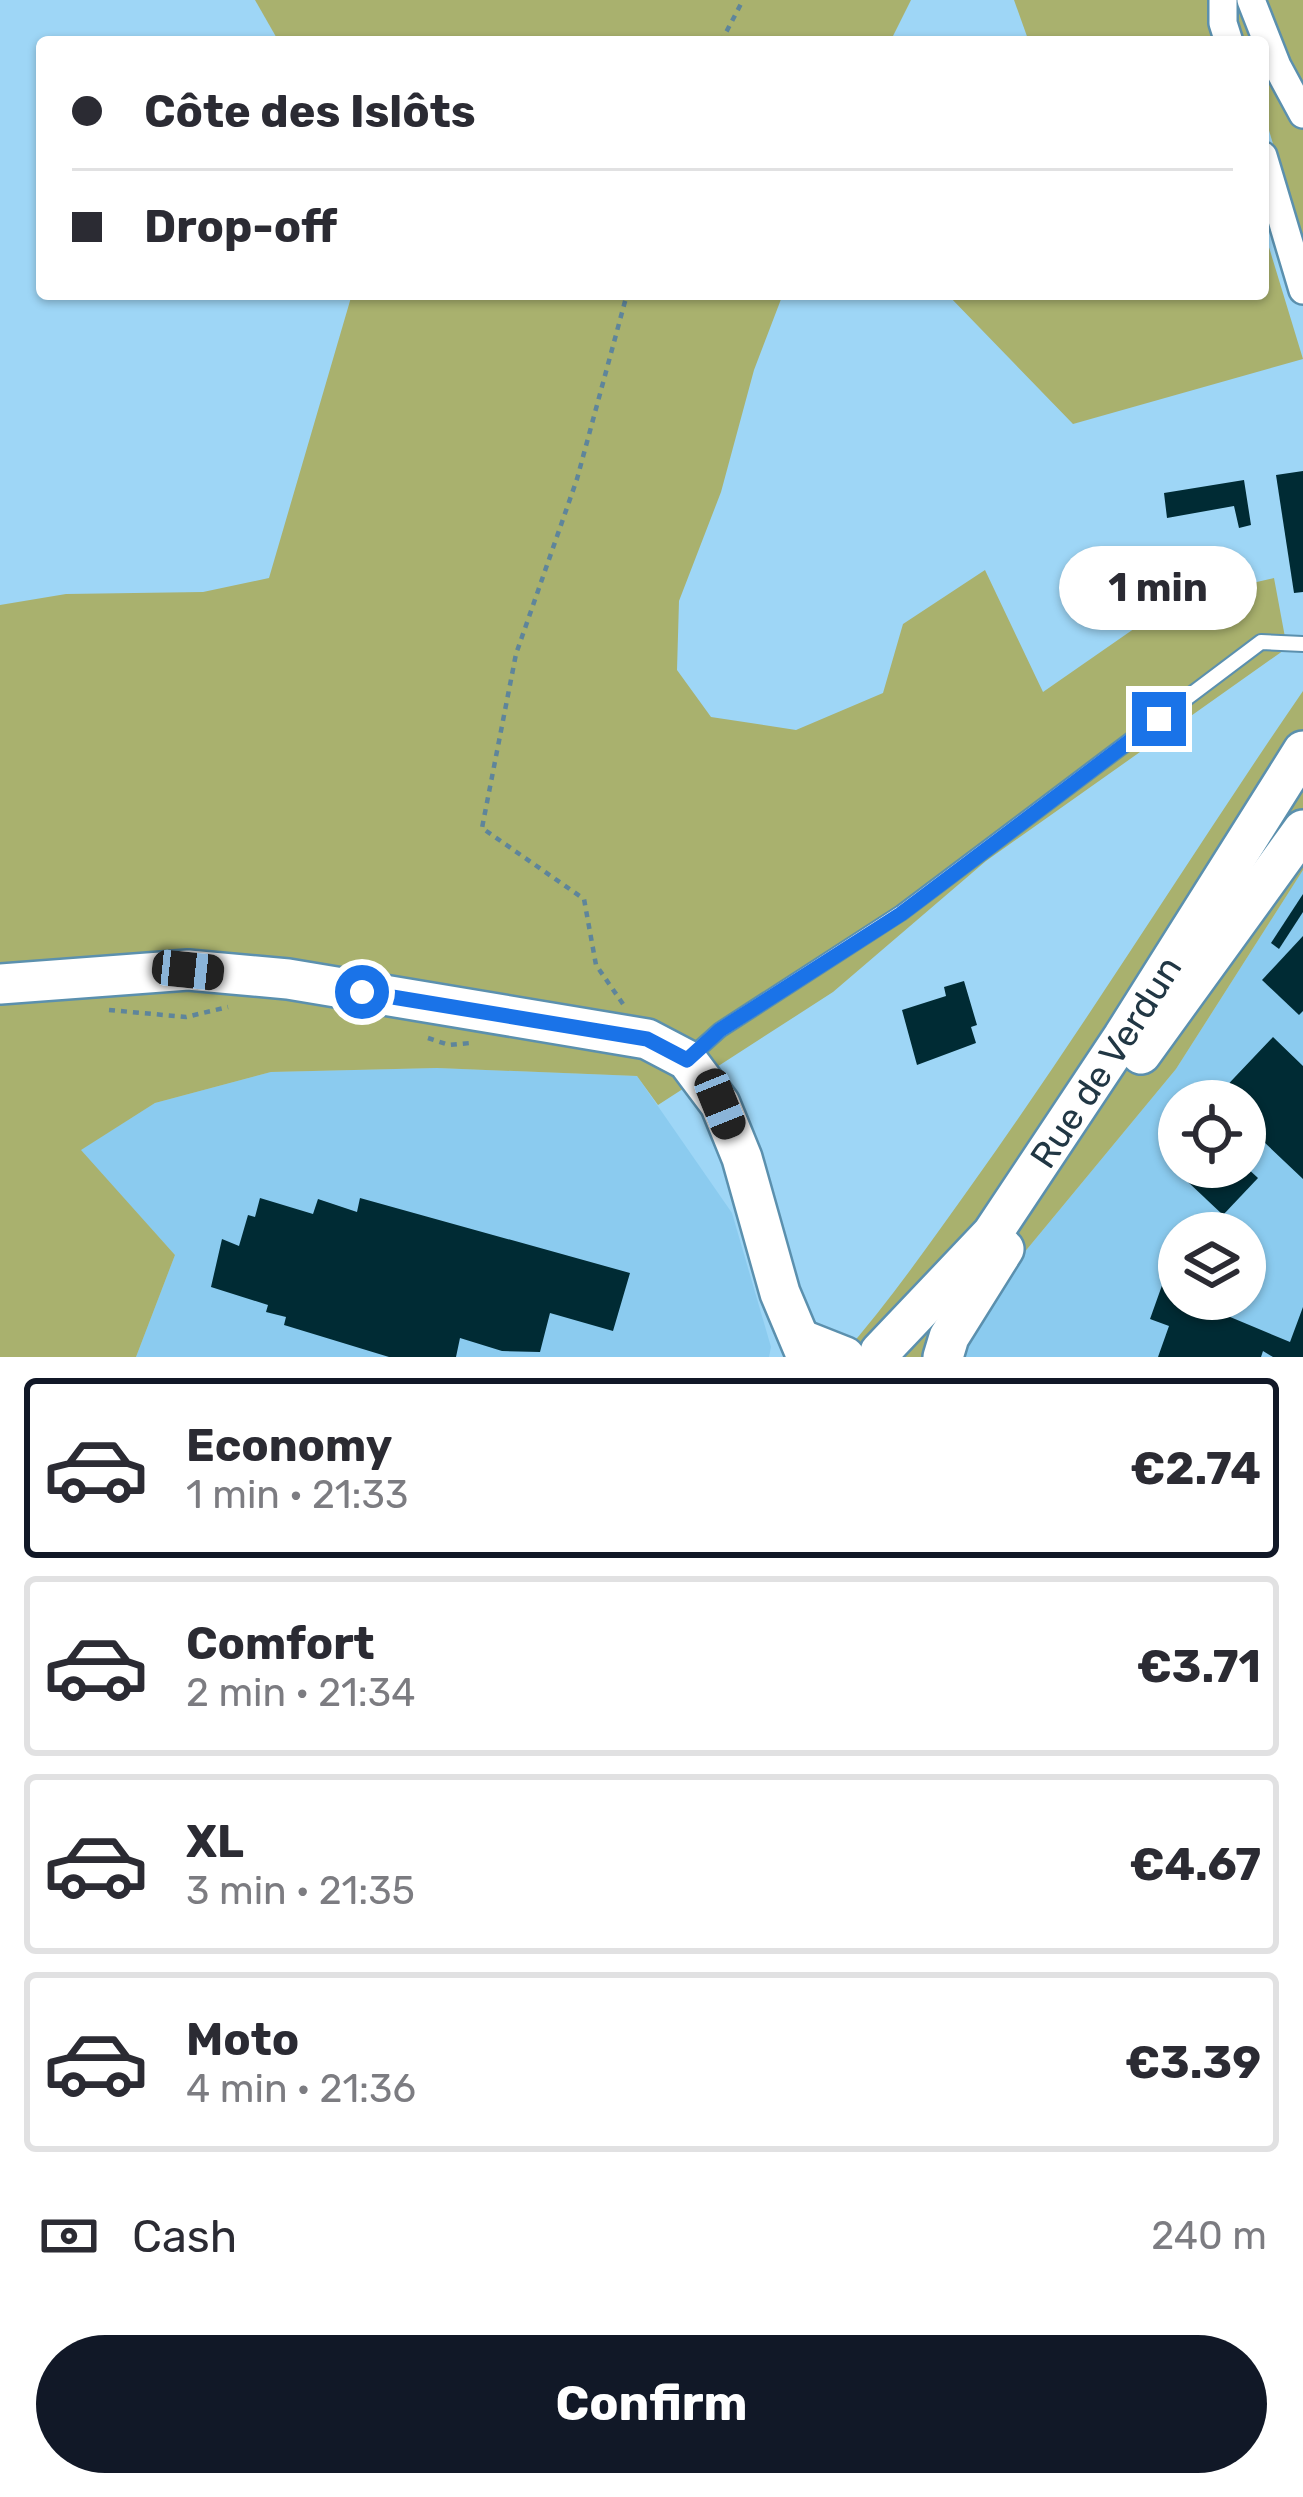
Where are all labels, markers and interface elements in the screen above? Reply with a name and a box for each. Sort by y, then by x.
text: Côte des Islôts [144,85,476,138]
text: Drop-off [144,200,337,253]
callout: 1 min [1060,545,1258,629]
text: 1 min [1108,565,1208,611]
route end [1132,692,1186,746]
car [150,948,226,992]
street label: Rue de Verdun [1021,948,1190,1176]
route start [335,965,389,1019]
car [690,1064,750,1144]
map controls [1158,1080,1266,1320]
button: locate [1158,1080,1266,1188]
button: layers [1158,1212,1266,1320]
icon: car [42,1414,150,1522]
text: Economy [186,1419,392,1472]
text: €2.74 [1130,1442,1261,1495]
text: 1 min · 21:33 [186,1472,408,1518]
icon: car [42,1612,150,1720]
text: Comfort [186,1617,375,1670]
text: €3.71 [1136,1640,1261,1693]
text: 2 min · 21:34 [186,1670,415,1716]
icon: car [42,1810,150,1918]
text: XL [186,1815,244,1868]
text: €4.67 [1129,1838,1261,1891]
text: 3 min · 21:35 [186,1868,415,1914]
icon: car [42,2008,150,2116]
text: Moto [186,2013,299,2066]
text: €3.39 [1125,2036,1261,2089]
text: 4 min · 21:36 [186,2066,416,2112]
icon: cash [36,2203,102,2269]
text: Cash [132,2210,237,2263]
text: 240 m [1151,2213,1267,2259]
button: Confirm [36,2335,1267,2473]

